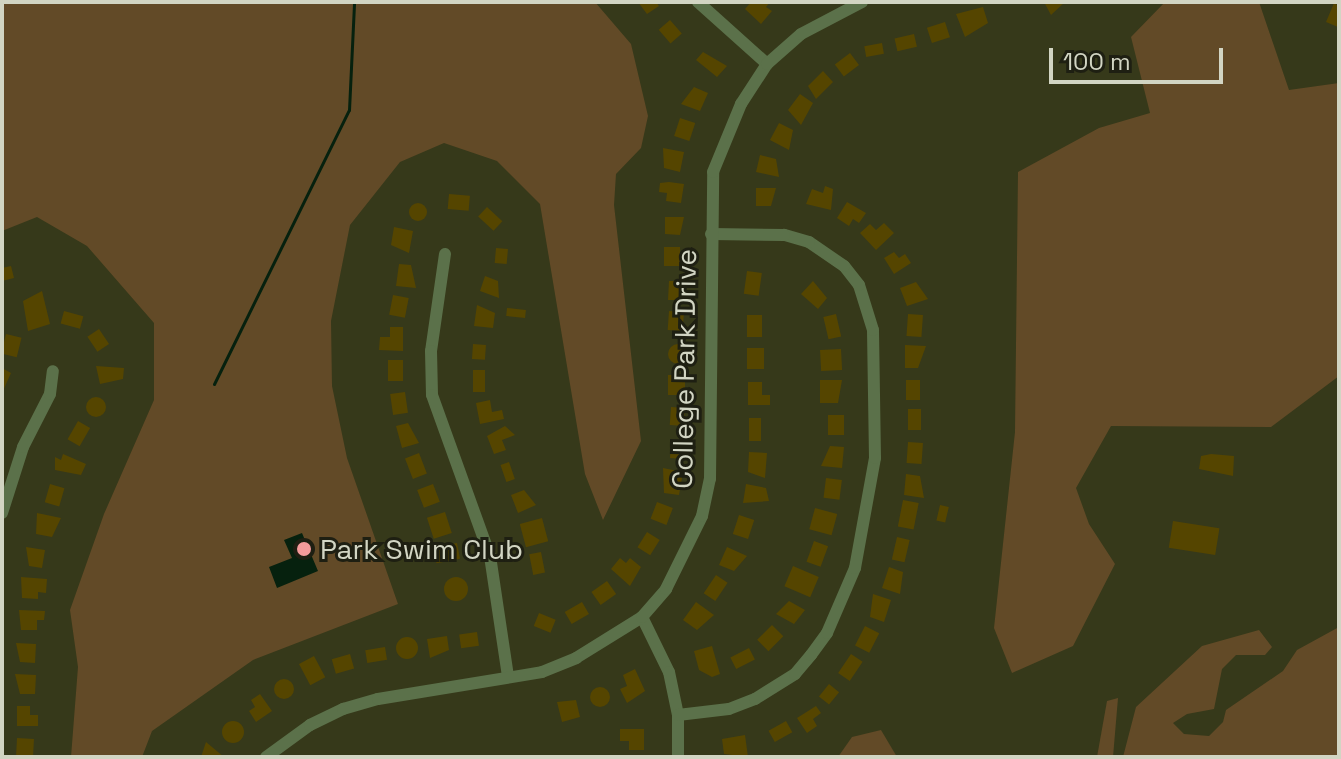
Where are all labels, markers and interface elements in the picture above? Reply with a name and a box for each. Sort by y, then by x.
scale bar [1053,32,1227,82]
text: 100 m [1063,46,1131,77]
street label: College Park Drive [665,249,703,489]
place label: Park Swim Club [320,532,523,566]
marker: Park Swim Club [295,540,313,558]

